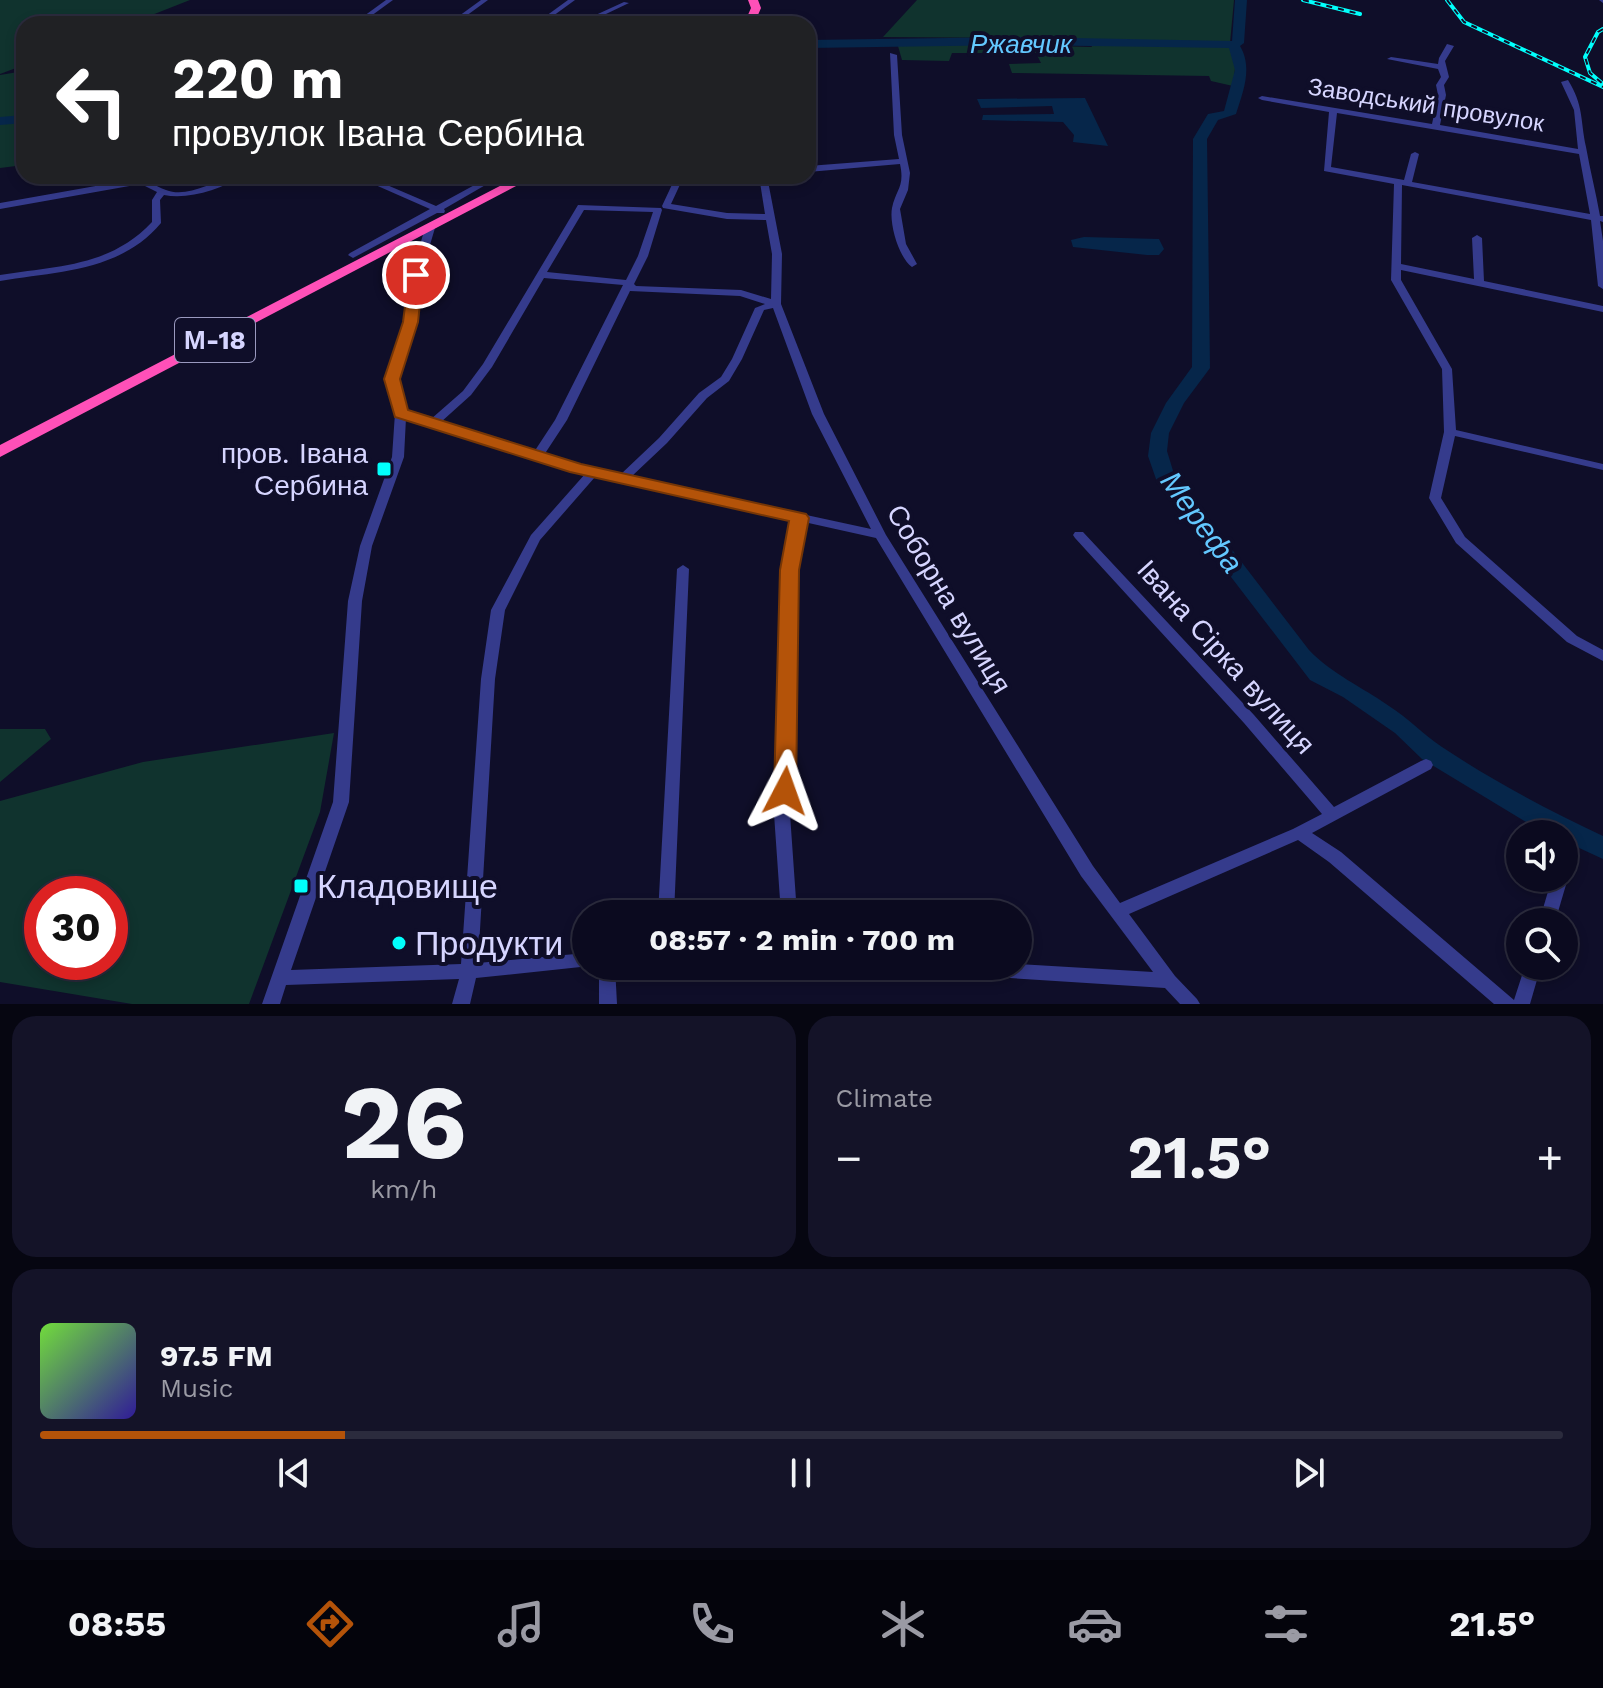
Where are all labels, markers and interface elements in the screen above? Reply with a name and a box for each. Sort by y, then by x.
water label: Ржавчик [970,29,1074,59]
text: 220 m [172,46,344,112]
icon: left [40,48,144,152]
street label: Заводський провулок [1306,73,1547,138]
text: провулок Івана Сербина [172,113,584,155]
pin [382,241,450,309]
icon: arrive [394,253,438,297]
road number: М-18 [175,318,255,362]
place label: пров. Івана Сербина [221,437,368,502]
marker: пров. Івана Сербина [375,460,393,478]
water label: Мерефа [1154,465,1250,579]
street label: Соборна вулиця [880,499,1018,699]
street label: Івана Сірка вулиця [1130,553,1322,761]
position arrow [743,749,827,833]
map controls [1506,820,1578,980]
button: sound [1506,820,1578,892]
place label: Кладовище [317,866,498,906]
speed limit sign: 30 [24,876,128,980]
marker: Кладовище [292,877,310,895]
button: search [1506,908,1578,980]
text: 08:57 · 2 min · 700 m [649,922,955,957]
place label: Продукти [415,923,563,963]
marker: Продукти [390,934,408,952]
text: 26 [341,1061,467,1183]
text: Climate [836,1083,933,1113]
text: 21.5° [1127,1122,1271,1193]
text: − [836,1132,862,1184]
text: + [1536,1132,1563,1184]
text: km/h [370,1174,437,1204]
text: 97.5 FM [160,1338,273,1373]
text: Music [160,1373,233,1403]
icon: previous [272,1451,316,1495]
icon: pause [779,1451,823,1495]
icon: next [1287,1451,1331,1495]
icon: directions [302,1596,358,1652]
icon: music [493,1596,549,1652]
icon: phone [684,1596,740,1652]
icon: climate [875,1596,931,1652]
icon: car [1067,1596,1123,1652]
icon: filters [1258,1596,1314,1652]
text: 08:55 [68,1603,166,1645]
text: 21.5° [1449,1603,1535,1645]

